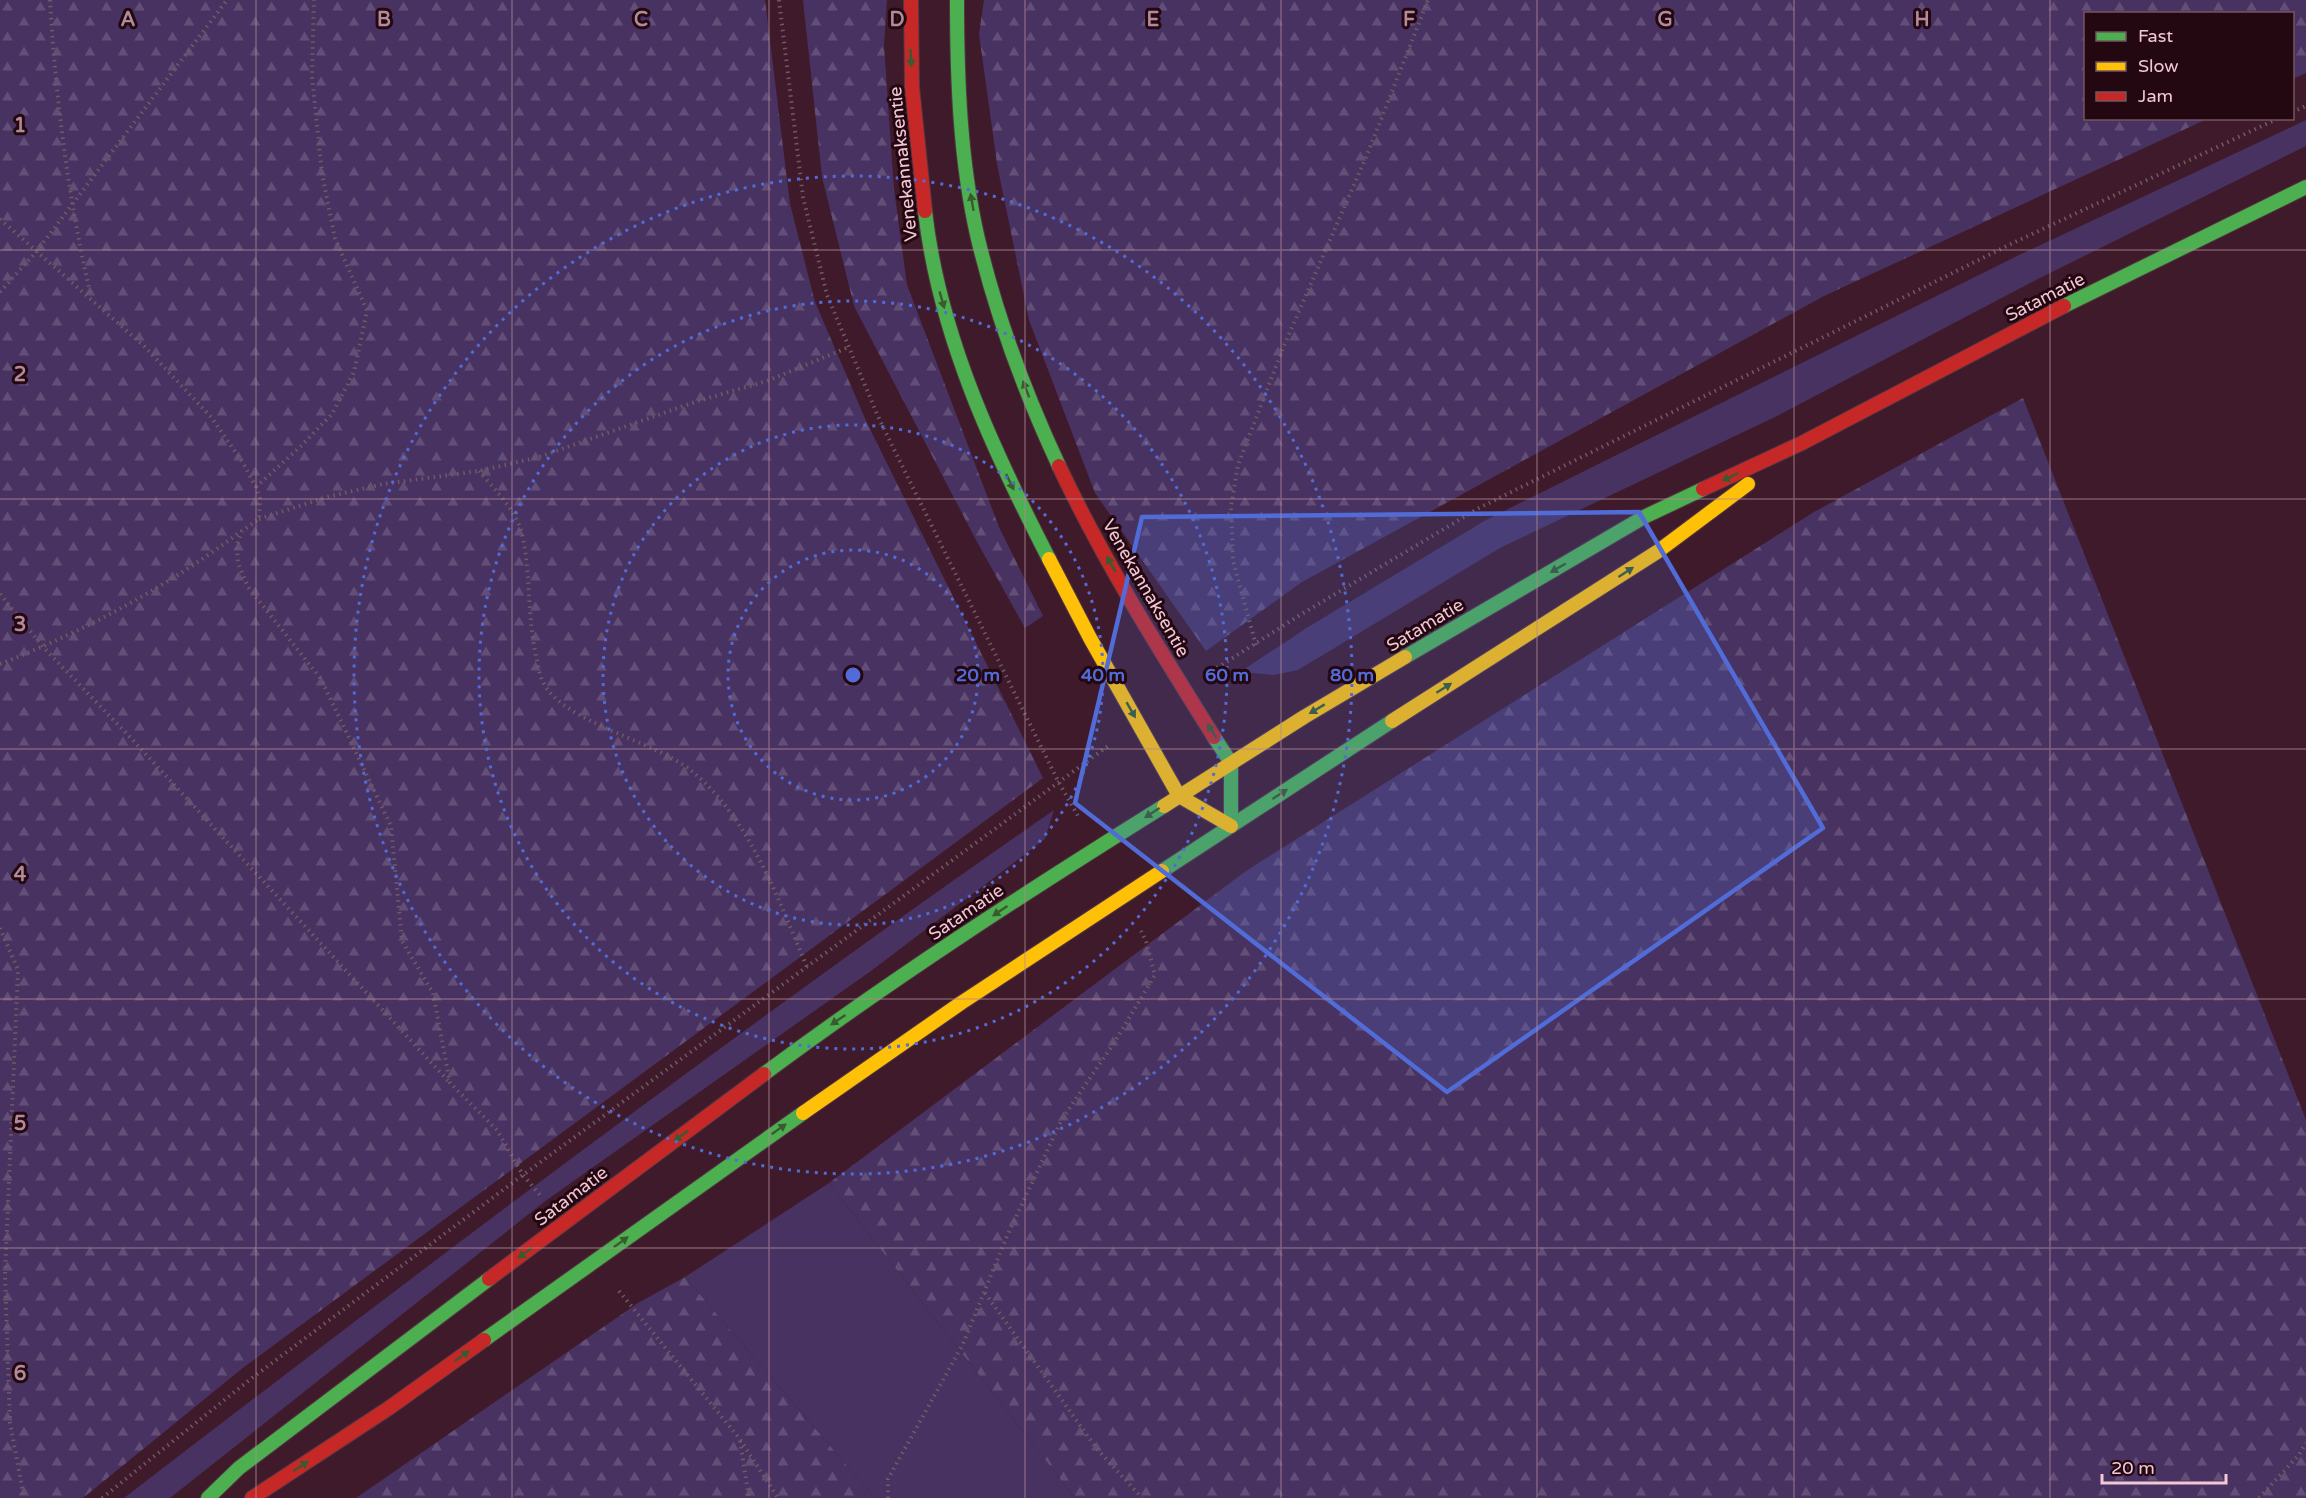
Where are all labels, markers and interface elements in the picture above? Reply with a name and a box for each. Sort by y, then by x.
text: A [121,8,136,32]
text: B [377,8,391,32]
text: C [634,8,648,32]
text: D [889,8,905,32]
text: E [1147,8,1160,32]
text: F [1403,8,1415,32]
text: G [1657,8,1673,32]
text: H [1914,8,1930,32]
legend [2084,12,2294,120]
text: Fast [2138,25,2173,47]
one-way arrow [907,49,916,68]
text: Slow [2138,55,2179,77]
text: Jam [2138,85,2173,107]
street label: Venekannaksentie [884,86,922,242]
text: 1 [14,114,26,138]
one-way arrow [967,193,976,212]
street label: Satamatie [2002,268,2088,326]
one-way arrow [937,290,947,309]
text: 2 [14,363,26,387]
one-way arrow [1020,380,1030,398]
one-way arrow [1722,472,1739,481]
one-way arrow [1005,473,1015,490]
street label: Venekannaksentie [1098,515,1194,661]
one-way arrow [1106,556,1116,573]
one-way arrow [1550,562,1566,573]
one-way arrow [1618,567,1634,578]
street label: Satamatie [1382,593,1468,657]
text: 3 [14,613,26,637]
text: 20 m [956,664,1000,686]
text: 40 m [1081,664,1125,686]
text: 60 m [1205,664,1249,686]
text: 80 m [1330,664,1374,686]
centre of rings [843,665,863,685]
one-way arrow [1435,683,1452,694]
one-way arrow [1125,702,1136,718]
one-way arrow [1309,704,1325,715]
one-way arrow [1206,723,1217,740]
one-way arrow [1271,788,1287,800]
one-way arrow [1144,807,1160,818]
text: 4 [14,863,27,887]
street label: Satamatie [924,879,1008,945]
one-way arrow [991,906,1008,917]
one-way arrow [830,1014,846,1025]
text: 5 [14,1112,26,1136]
one-way arrow [771,1123,787,1135]
one-way arrow [674,1130,689,1142]
street label: Satamatie [530,1161,612,1231]
one-way arrow [612,1236,628,1248]
one-way arrow [517,1247,533,1259]
one-way arrow [453,1350,469,1362]
text: 6 [14,1362,26,1386]
scale bar [2102,1447,2226,1485]
text: 20 m [2111,1457,2155,1479]
one-way arrow [293,1461,309,1472]

